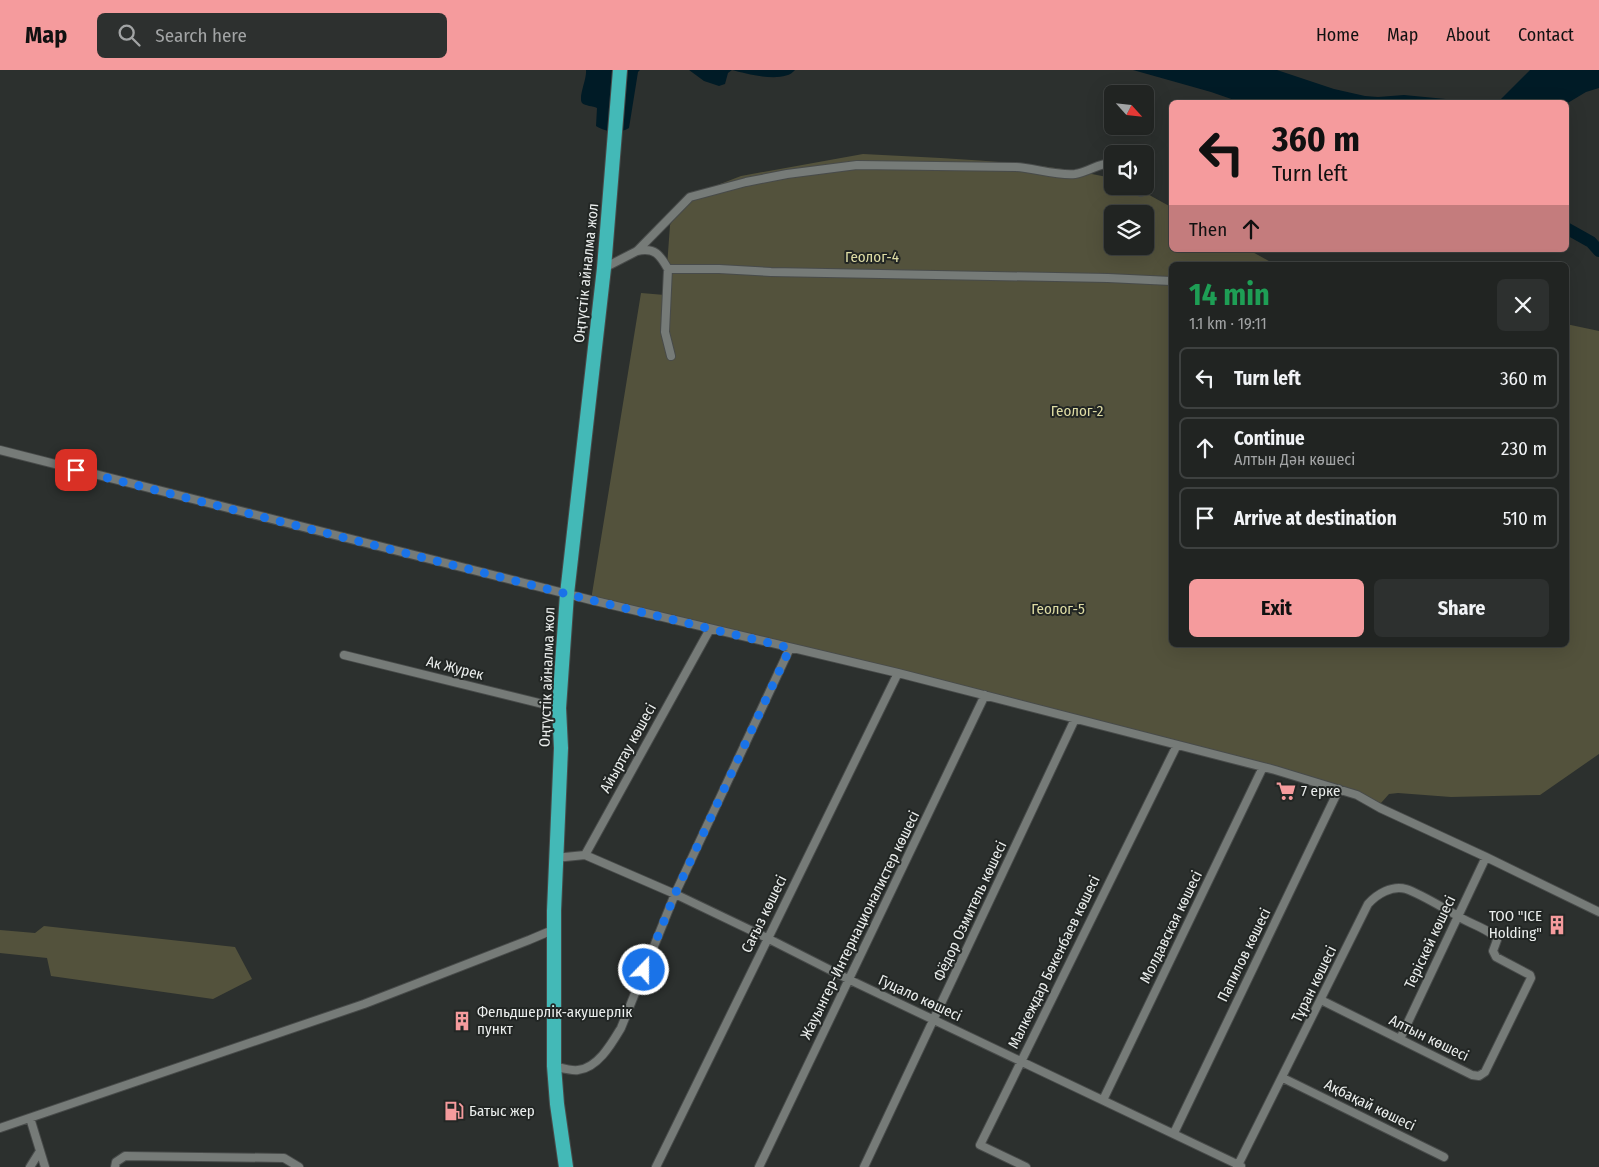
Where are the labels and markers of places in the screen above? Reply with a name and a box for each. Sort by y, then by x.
pin [55,449,97,491]
supermarket icon: 7 ерке [1275,780,1297,802]
place label: 7 ерке [1301,782,1340,800]
place label: ТОО "ICE Holding" [1489,907,1542,942]
building icon: ТОО "ICE Holding" [1546,914,1568,936]
place label: Фельдшерлік-акушерлік пункт [477,1003,632,1038]
building icon: Фельдшерлік-акушерлік пункт [451,1010,473,1032]
fuel station icon: Батыс жер [443,1100,465,1122]
place label: Батыс жер [469,1102,535,1120]

